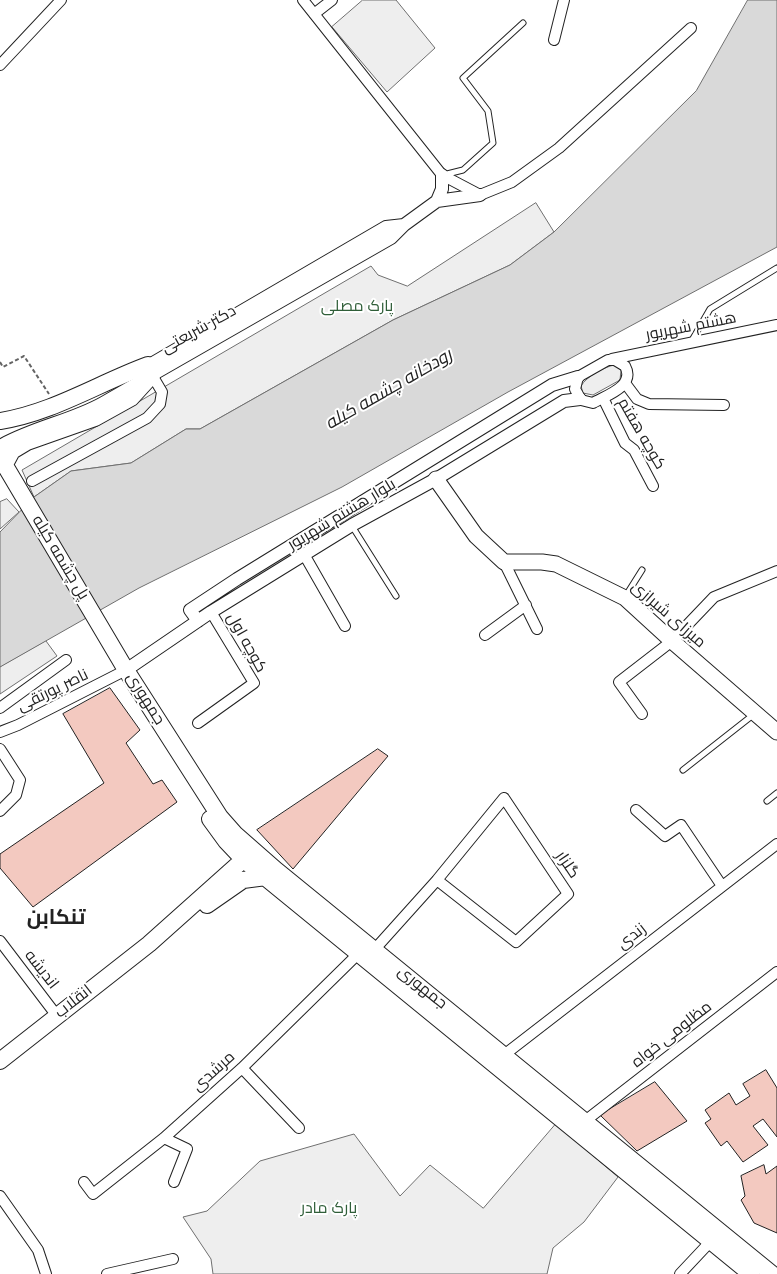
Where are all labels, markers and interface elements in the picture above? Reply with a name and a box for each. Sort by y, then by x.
park label: پارک مصلی [321,297,393,317]
street label: دکتر شریعتی [158,302,240,358]
street label: هشتم شهریور [644,309,738,345]
water label: رودخانه چشمه کیله [322,345,456,435]
street label: کوچه هفتم [613,395,669,473]
street label: بلوار هشتم شهریور [284,475,400,555]
street label: پل چشمه کیله [27,512,93,604]
street label: میرزای شیرازی [627,578,709,652]
street label: کوچه اول [222,610,270,676]
street label: ناصر پورتقی [14,666,92,716]
street label: جمهوری [121,669,169,729]
street label: گلزار [551,848,583,882]
district label: تنکابن [27,906,85,932]
street label: زندی [614,920,650,954]
street label: اندیشه [20,947,62,993]
street label: جمهوری [393,962,451,1014]
street label: انقلاب [51,981,97,1023]
street label: مظلومی خواه [628,998,716,1072]
street label: مرشدی [189,1048,239,1096]
park label: پارک مادر [301,1199,357,1219]

